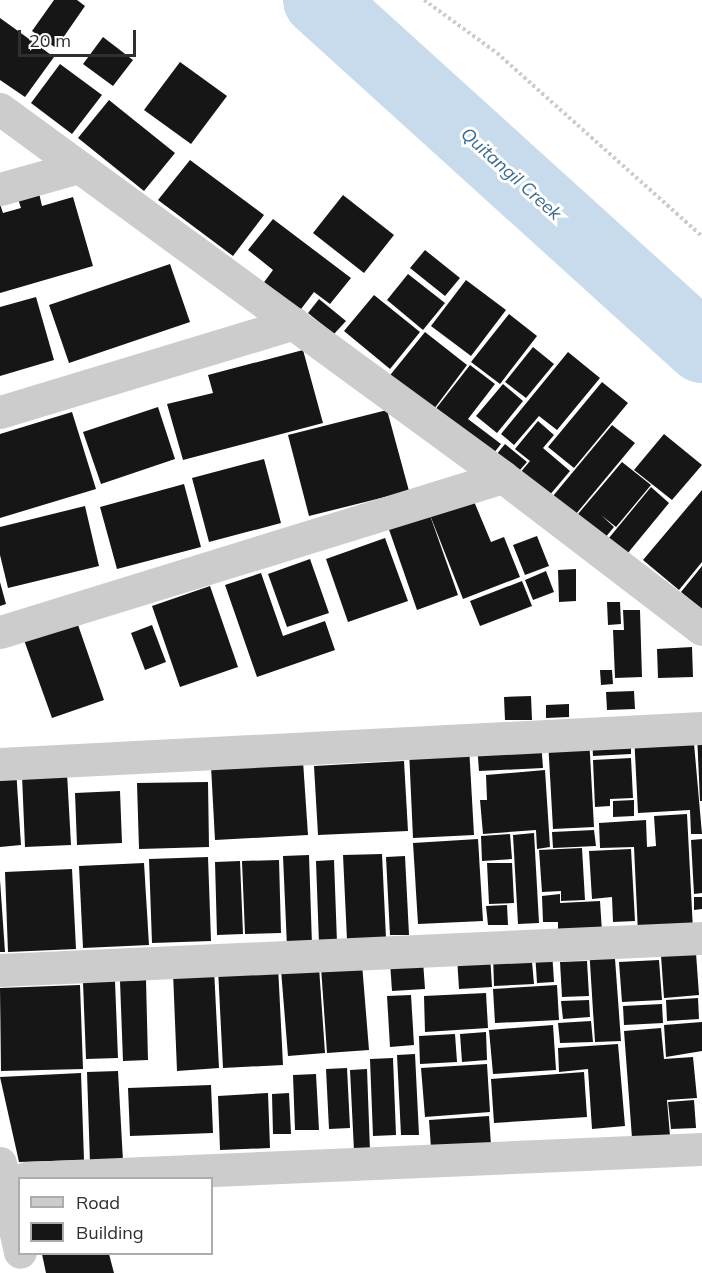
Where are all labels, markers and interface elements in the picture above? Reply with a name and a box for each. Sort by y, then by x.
scale bar [21,18,140,56]
text: 20 m [29,29,71,52]
water label: Quitangil Creek [456,123,566,225]
legend [18,1177,213,1255]
text: Road [76,1191,120,1214]
text: Building [76,1221,144,1244]

